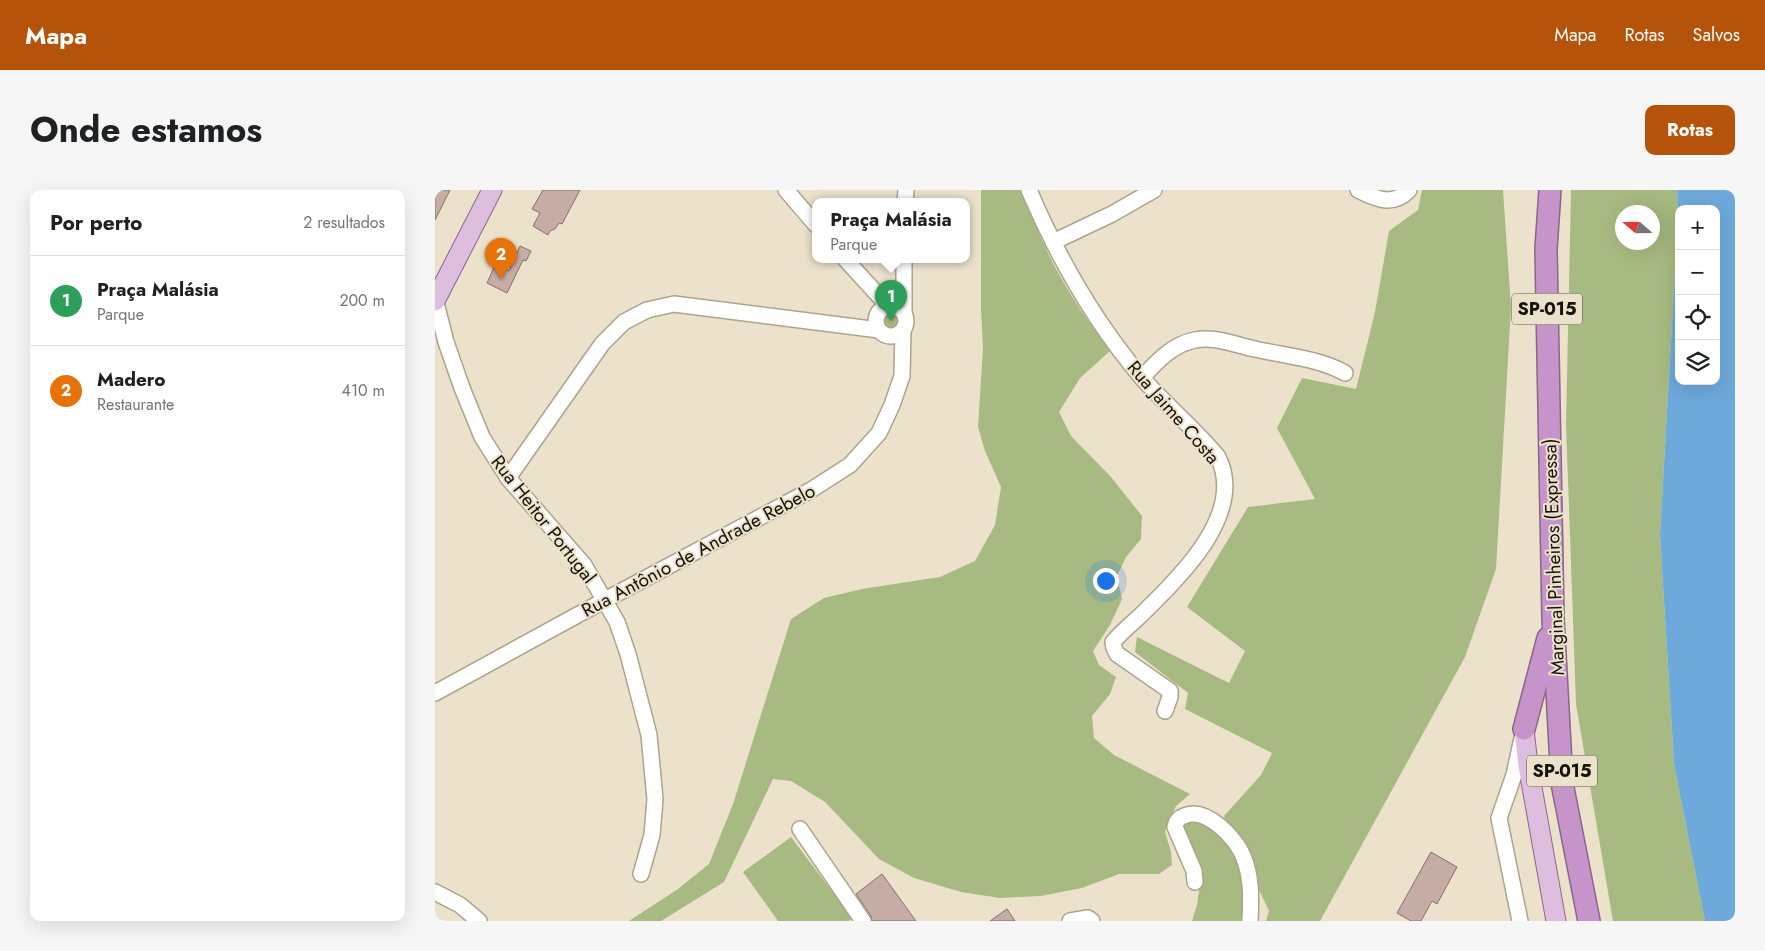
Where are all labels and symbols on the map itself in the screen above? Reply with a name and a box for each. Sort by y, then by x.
north arrow [1615,205,1660,250]
pin: 2 [485,238,517,279]
pin: 1 [875,280,907,321]
road number: SP-015 [1512,294,1582,324]
street label: Rua Jaime Costa [1121,355,1226,470]
street label: Marginal Pinheiros (Expressa) [1536,438,1571,676]
street label: Rua Heitor Portugal [485,449,602,589]
street label: Rua Antônio de Andrade Rebelo [577,477,820,624]
your location [1093,568,1119,594]
road number: SP-015 [1527,756,1597,786]

